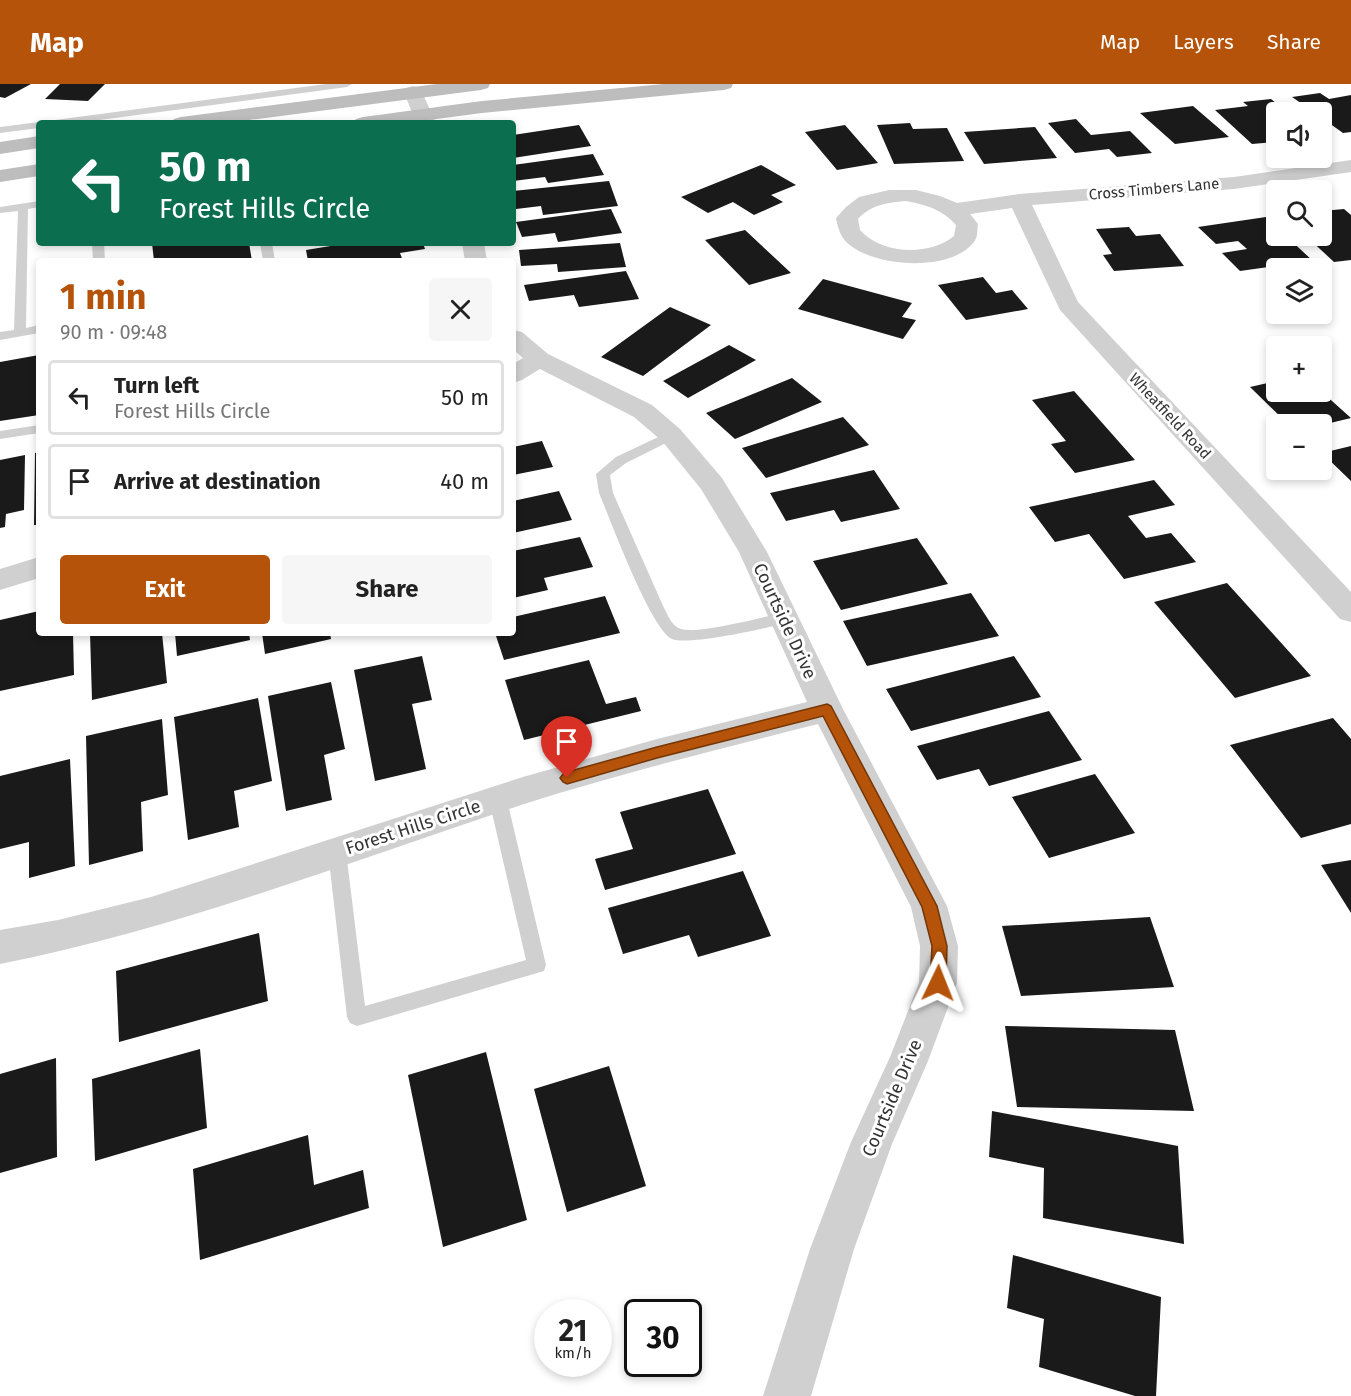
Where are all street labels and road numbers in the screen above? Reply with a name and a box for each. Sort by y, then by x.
street label: Cross Timbers Lane [1088,174,1220,204]
street label: Wheatfield Road [1125,369,1215,463]
street label: Courtside Drive [749,560,821,682]
street label: Forest Hills Circle [343,795,483,859]
street label: Courtside Drive [857,1036,927,1160]

